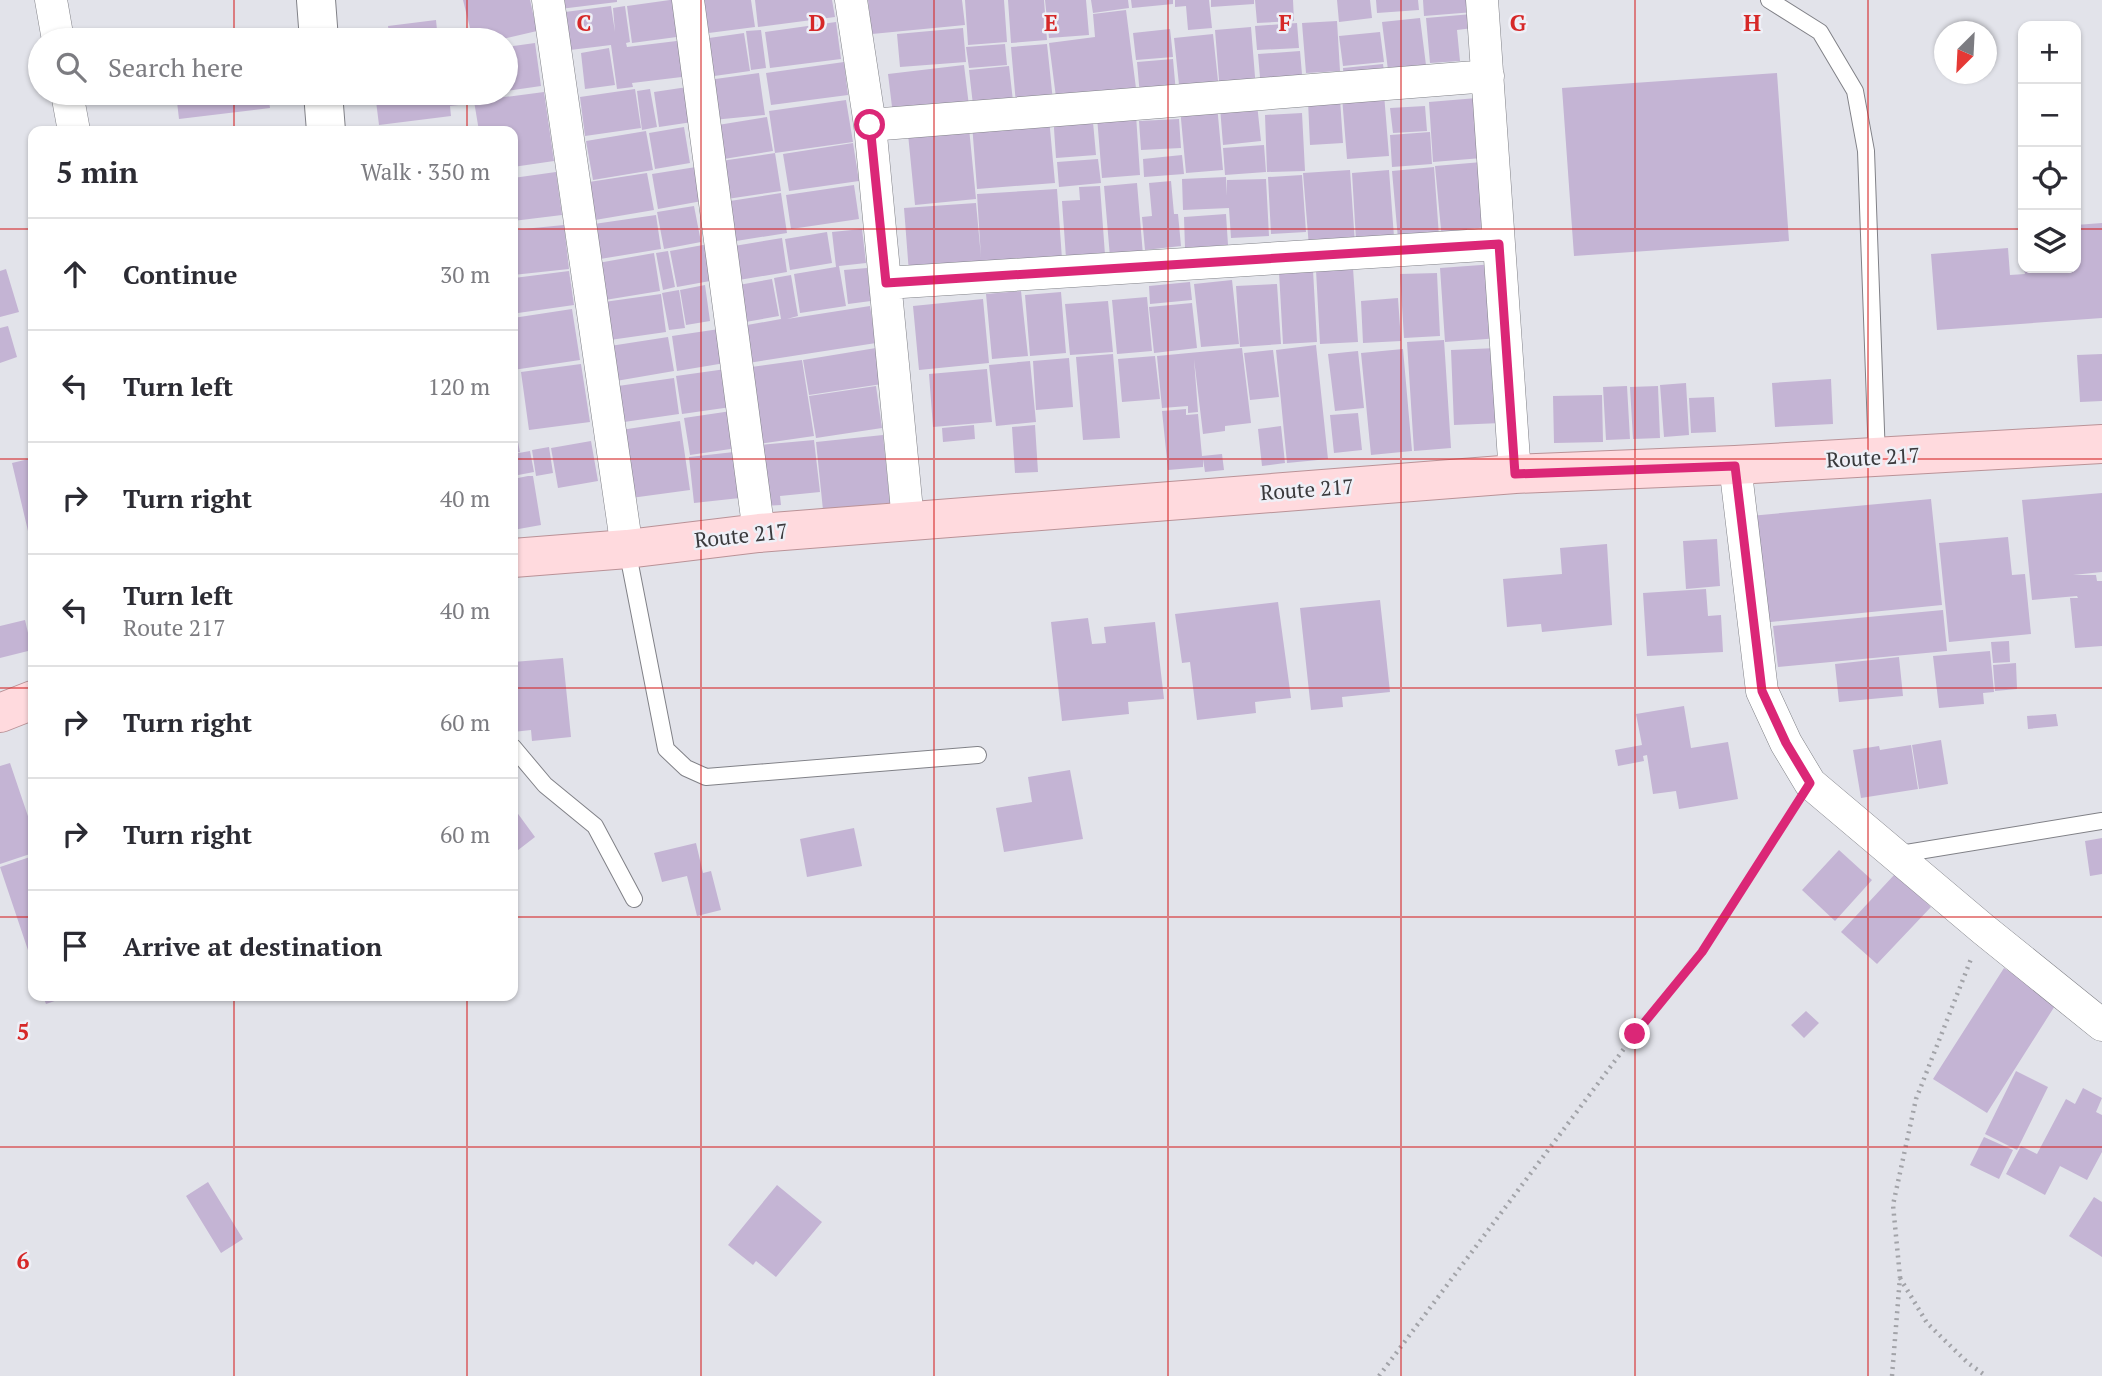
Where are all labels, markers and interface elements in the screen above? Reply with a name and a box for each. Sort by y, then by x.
text: C [577,7,592,38]
text: D [809,7,826,38]
text: E [1044,7,1058,38]
text: F [1278,7,1292,38]
text: G [1510,7,1527,38]
text: H [1743,7,1761,38]
north arrow [1934,21,1997,84]
map controls [2018,21,2081,273]
button: + [2018,21,2081,84]
search box [28,28,518,105]
icon: search [52,48,90,86]
text: Search here [108,50,243,84]
button: − [2018,84,2081,147]
route start [854,109,885,140]
button: locate [2018,147,2081,210]
text: 5 min [56,152,138,192]
text: Walk · 350 m [361,156,490,187]
button: layers [2018,210,2081,273]
icon: ahead [56,255,94,293]
text: Continue [123,257,237,291]
text: 30 m [440,259,490,290]
icon: left [56,367,94,405]
text: Turn left [123,369,233,403]
text: 120 m [428,371,490,402]
street label: Route 217 [1825,441,1920,473]
street label: Route 217 [1259,472,1355,506]
icon: right [56,479,94,517]
text: Turn right [123,481,252,515]
text: 40 m [440,483,490,514]
street label: Route 217 [693,516,789,554]
text: Turn left [123,578,233,612]
icon: left [56,591,94,629]
text: 40 m [440,595,490,626]
text: Route 217 [123,612,226,643]
icon: right [56,703,94,741]
text: Turn right [123,705,252,739]
text: 60 m [440,707,490,738]
icon: right [56,815,94,853]
text: Turn right [123,817,252,851]
text: 60 m [440,819,490,850]
icon: arrive [56,927,94,965]
text: Arrive at destination [123,929,382,963]
text: 5 [17,1016,30,1047]
route end [1619,1018,1650,1049]
text: 6 [17,1245,30,1276]

